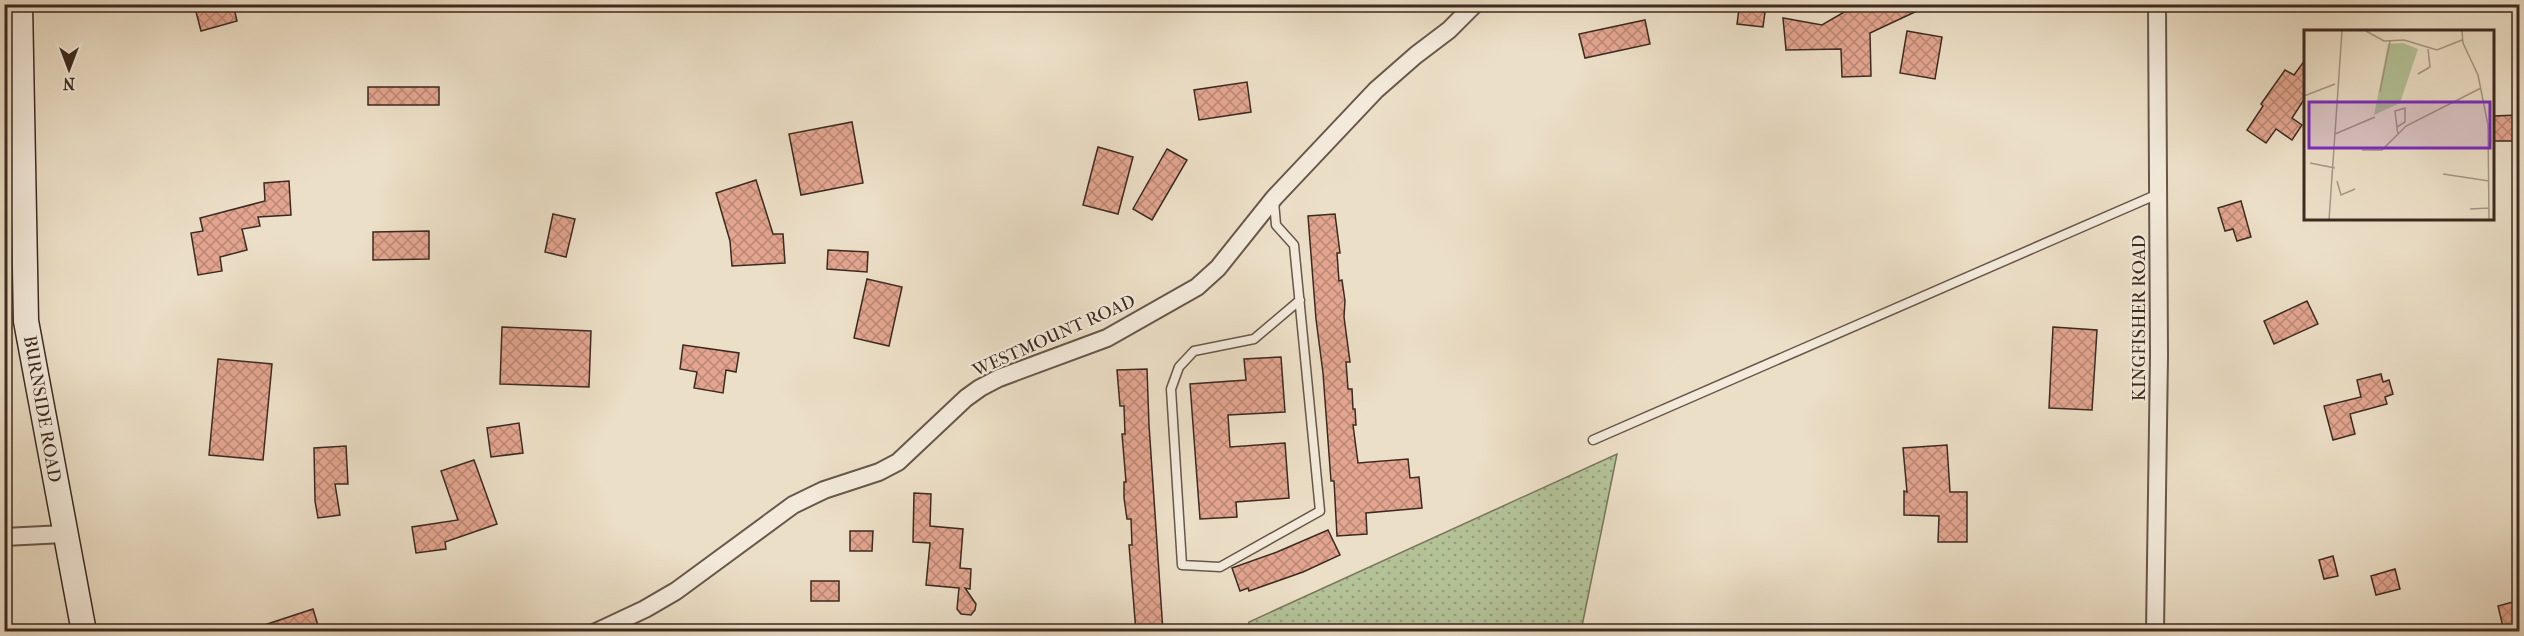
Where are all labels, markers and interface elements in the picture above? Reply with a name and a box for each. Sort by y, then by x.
inset map [2304,30,2494,220]
north arrow [39,39,99,99]
text: N [62,74,75,93]
street label: KINGFISHER ROAD [2129,235,2150,401]
street label: WESTMOUNT ROAD [968,291,1139,382]
street label: BURNSIDE ROAD [19,334,65,484]

